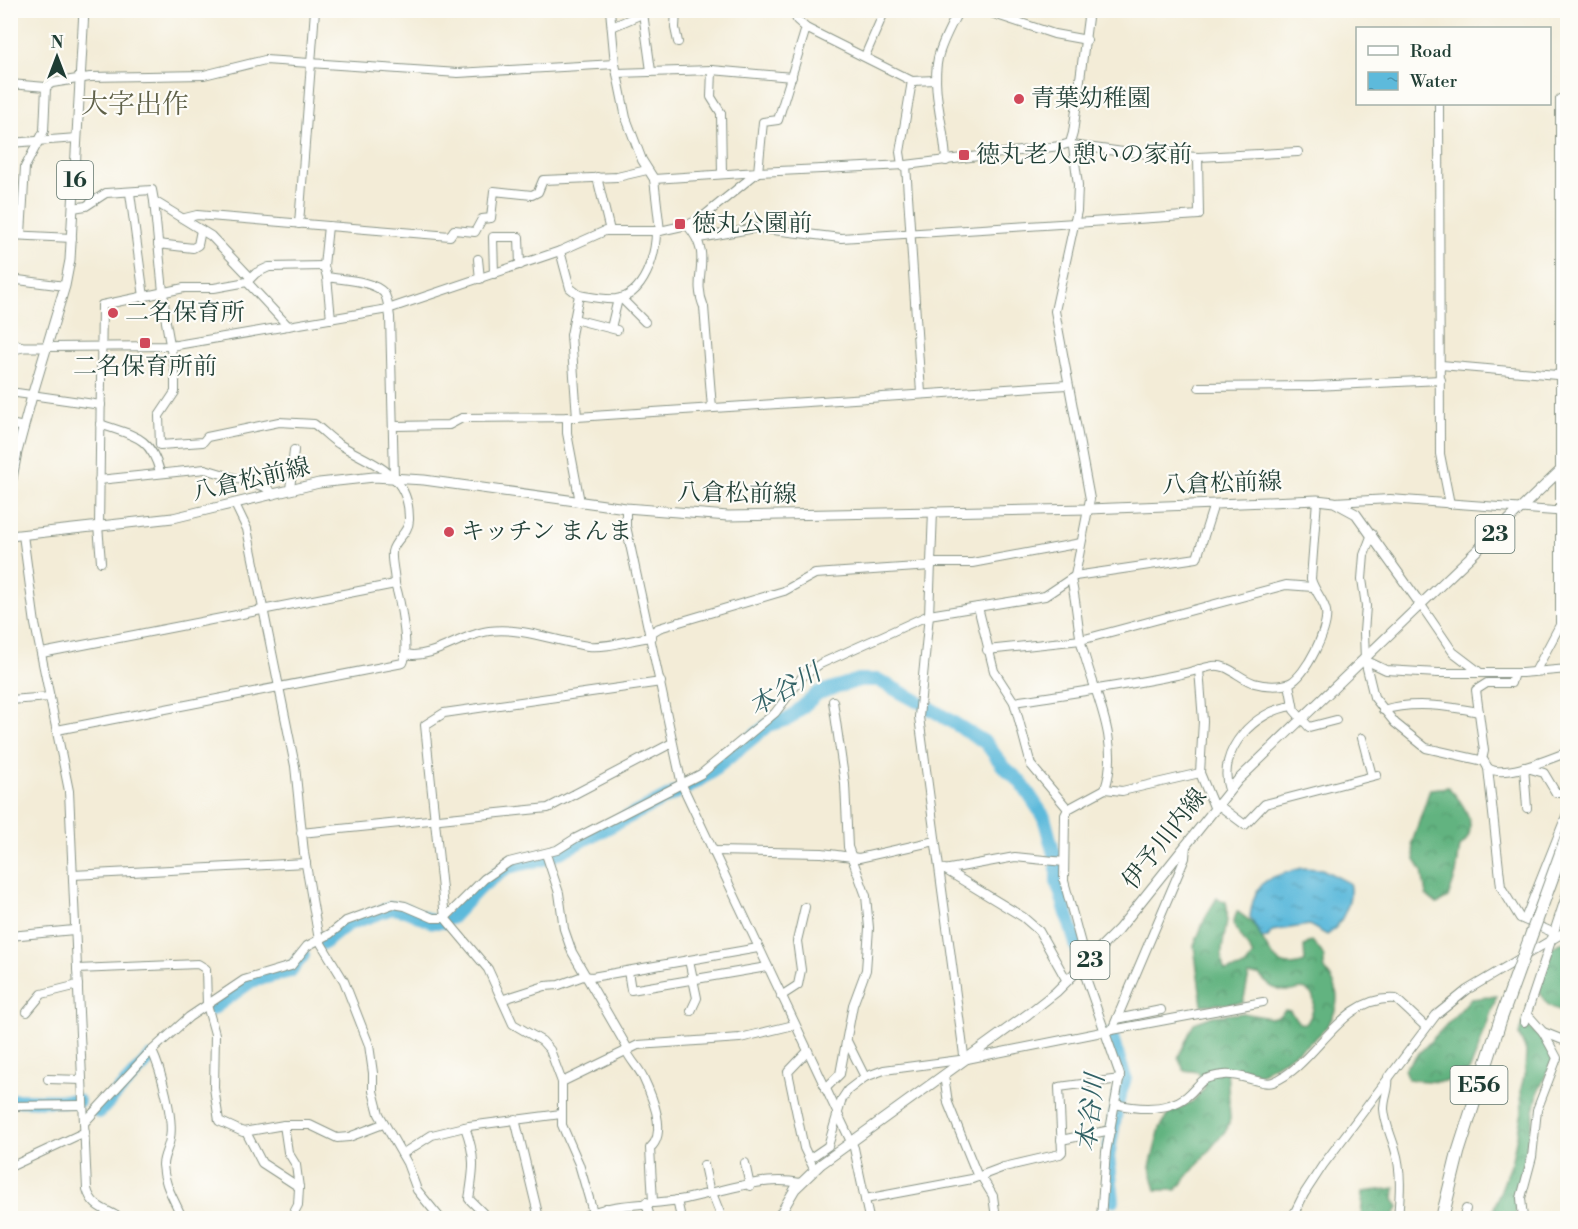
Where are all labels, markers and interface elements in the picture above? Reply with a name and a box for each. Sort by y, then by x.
north arrow [27,27,87,87]
legend [1356,27,1551,105]
text: N [51,33,64,53]
text: Road [1410,40,1453,63]
text: Water [1409,70,1458,93]
place label: 青葉幼稚園 [1031,84,1151,114]
district label: 大字出作 [81,88,189,122]
marker: 青葉幼稚園 [1012,92,1026,106]
place label: 徳丸老人憩いの家前 [976,140,1192,170]
marker: 徳丸老人憩いの家前 [957,148,971,162]
road number: 16 [57,161,93,199]
place label: 徳丸公園前 [692,209,812,239]
marker: 徳丸公園前 [673,217,687,231]
place label: 二名保育所 [125,298,245,328]
marker: 二名保育所 [106,306,120,320]
marker: 二名保育所前 [138,336,152,350]
place label: 二名保育所前 [73,352,217,382]
street label: 八倉松前線 [189,452,313,508]
street label: 八倉松前線 [1162,467,1282,501]
street label: 八倉松前線 [677,478,797,510]
road number: 23 [1476,515,1514,553]
place label: キッチン まんま [461,517,632,547]
marker: キッチン まんま [442,525,456,539]
water label: 本谷川 [743,655,829,723]
street label: 伊予川内線 [1116,782,1214,896]
road number: 23 [1070,941,1110,979]
road number: E56 [1450,1066,1508,1104]
water label: 本谷川 [1070,1069,1112,1154]

